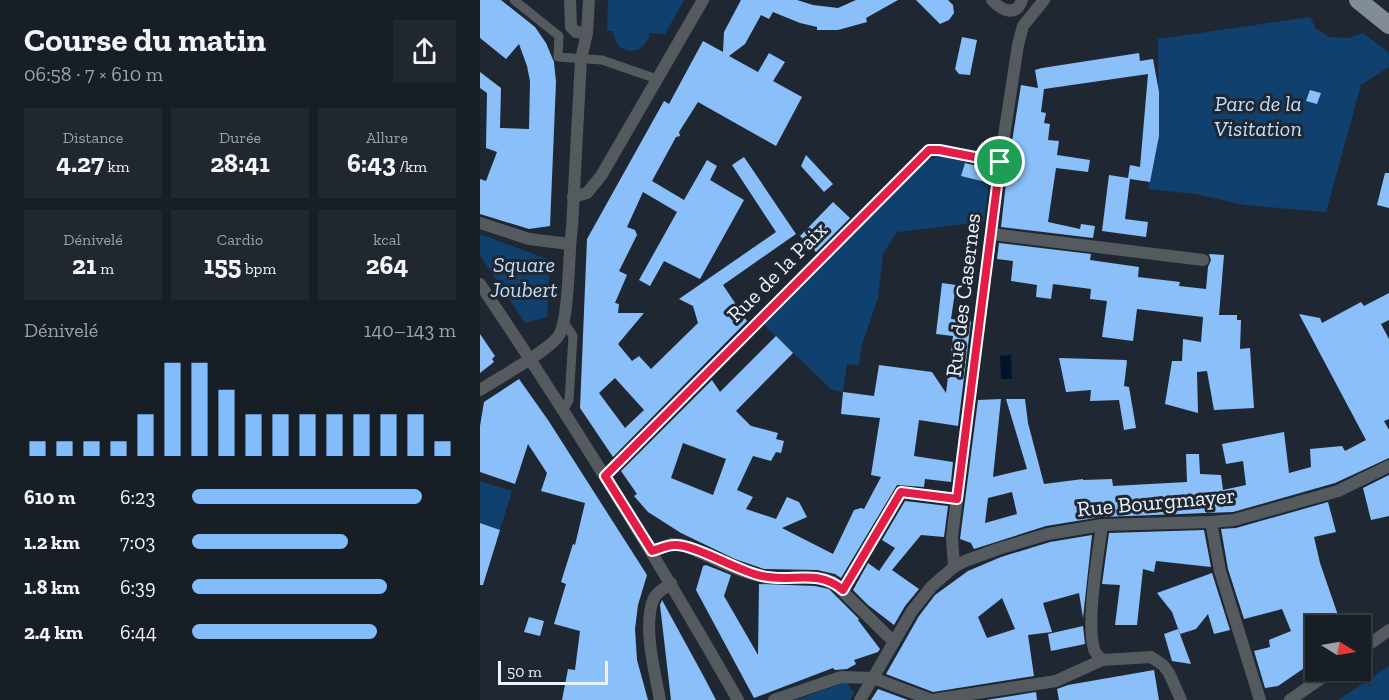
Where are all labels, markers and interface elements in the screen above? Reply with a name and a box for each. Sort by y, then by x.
text: Course du matin [24,20,266,59]
button: share [393,20,456,83]
text: 06:58 · 7 × 610 m [24,62,163,86]
park label: Parc de la Visitation [1214,90,1302,142]
text: Distance [63,128,123,147]
text: Durée [219,128,261,147]
text: Allure [366,128,408,147]
pin [974,136,1025,187]
icon: arrive [983,145,1016,178]
text: 4.27 [56,147,104,179]
text: 28:41 [210,147,270,179]
text: 6:43 [347,147,396,179]
text: km [104,157,130,176]
text: /km [396,157,427,176]
street label: Rue des Casernes [940,212,986,378]
street label: Rue de la Paix [721,216,833,328]
text: Dénivelé [63,230,123,249]
text: Cardio [217,230,263,249]
text: kcal [373,230,401,249]
text: 21 [72,249,97,281]
text: 155 [204,249,241,281]
text: 264 [366,249,408,281]
park label: Square Joubert [489,251,558,303]
text: m [97,259,114,278]
text: bpm [241,259,276,278]
text: Dénivelé [24,318,98,342]
text: 140–143 m [364,318,456,342]
street label: Rue Bourgmayer [1076,482,1236,522]
text: 610 m [24,485,76,509]
text: 6:23 [120,485,155,509]
text: 1.2 km [24,530,80,554]
text: 7:03 [120,530,155,554]
text: 1.8 km [24,575,80,599]
text: 6:39 [120,575,156,599]
north arrow [1305,615,1371,681]
map controls [1305,615,1371,681]
text: 2.4 km [24,620,83,644]
text: 6:44 [120,620,157,644]
scale bar [498,658,608,686]
text: 50 m [507,662,542,681]

